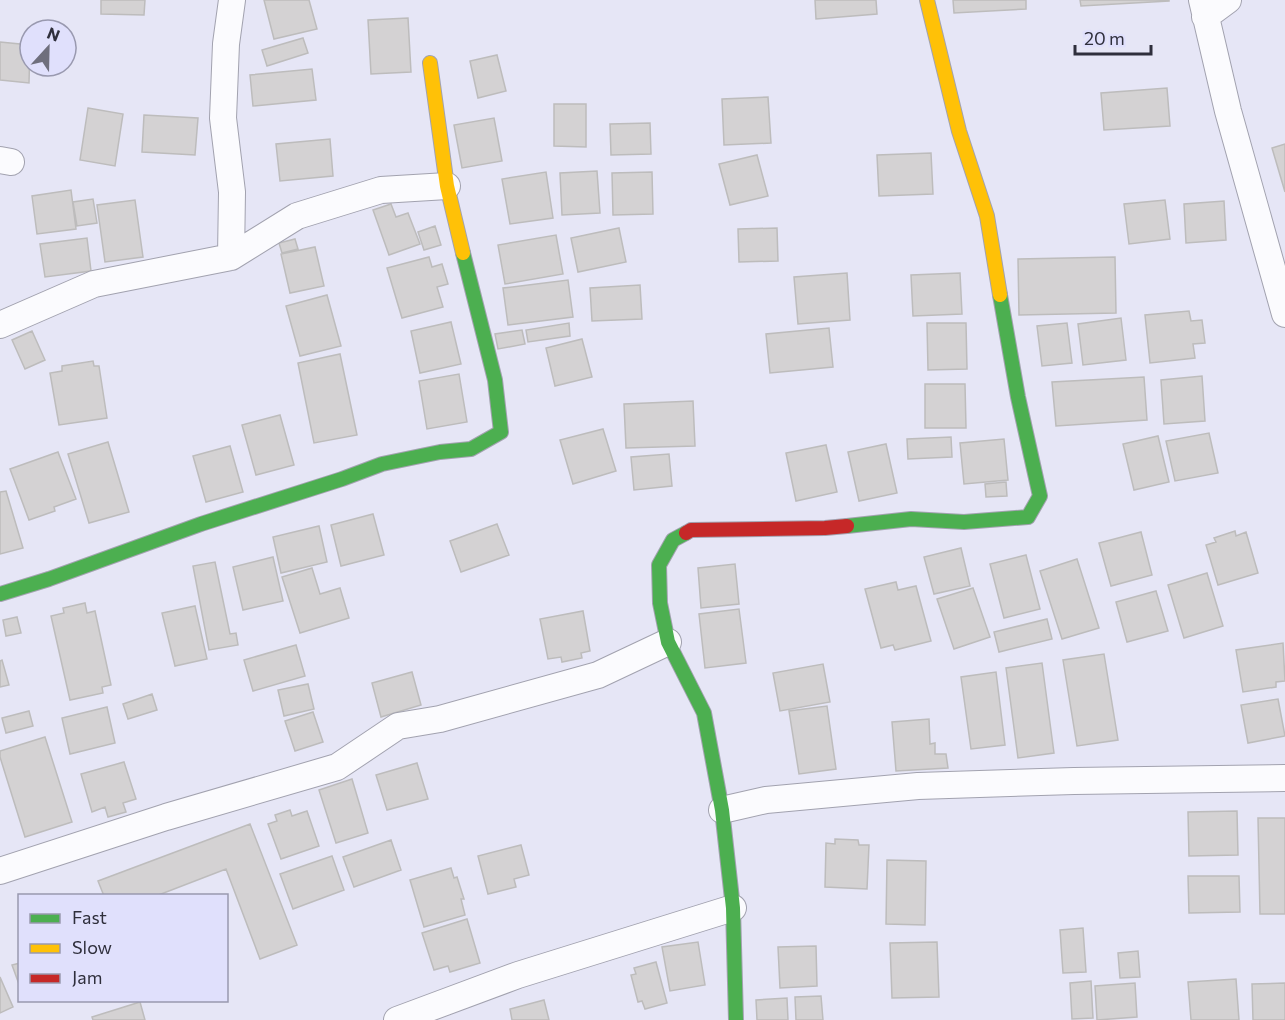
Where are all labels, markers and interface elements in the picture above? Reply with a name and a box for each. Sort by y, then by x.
north arrow [18,18,78,78]
scale bar [1075,18,1152,56]
text: N [45,23,63,45]
text: 20 m [1084,27,1125,49]
legend [18,894,228,1002]
text: Fast [72,906,107,928]
text: Slow [72,936,112,958]
text: Jam [72,966,102,988]

